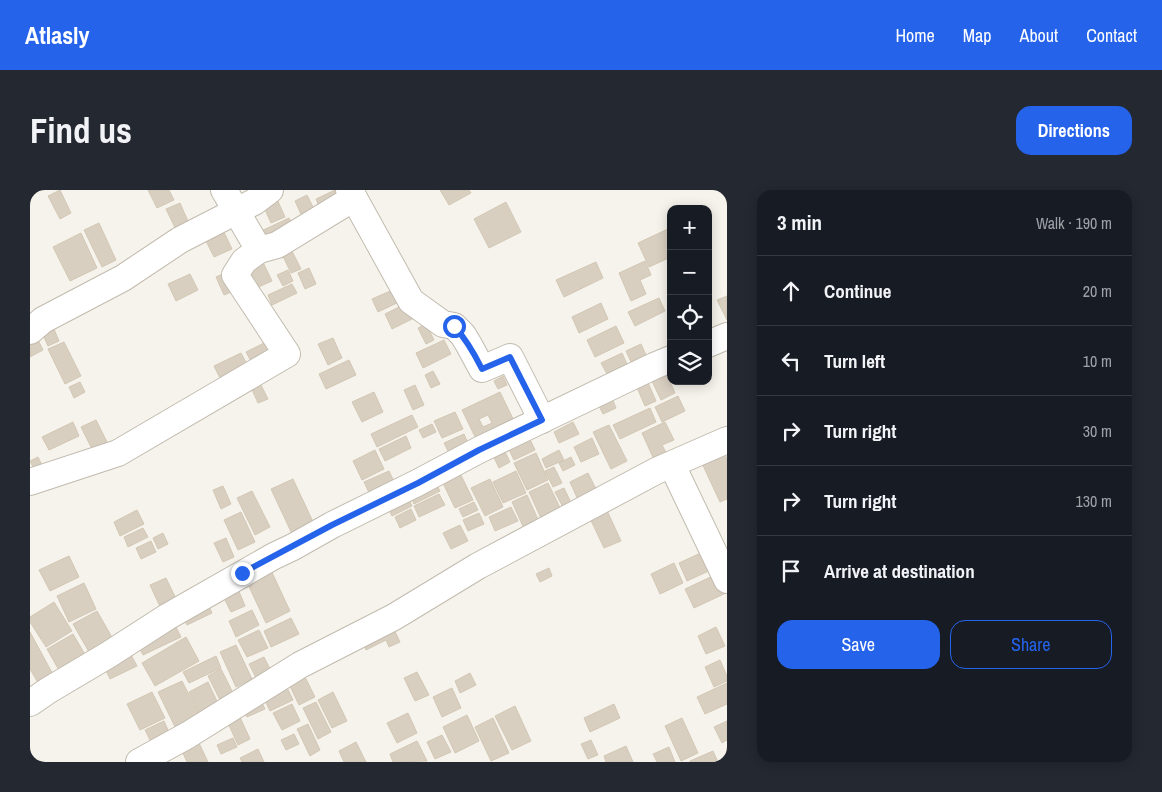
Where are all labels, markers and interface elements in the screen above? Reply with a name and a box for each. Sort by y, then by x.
text: Atlasly [25,19,90,51]
text: Home [895,23,935,48]
text: Map [963,23,992,48]
text: About [1020,23,1058,48]
text: Contact [1086,23,1137,48]
button: Directions [1016,106,1132,155]
text: Find us [30,107,132,154]
map controls [667,205,712,385]
button: + [667,205,712,250]
text: 3 min [777,208,822,237]
text: Walk · 190 m [1036,212,1112,234]
button: − [667,250,712,295]
icon: ahead [777,277,805,305]
text: Continue [824,278,892,304]
text: 20 m [1083,280,1112,302]
button: locate [667,295,712,340]
route start [443,315,466,338]
button: layers [667,340,712,385]
icon: left [777,347,805,375]
text: Turn left [824,348,885,374]
text: 10 m [1083,350,1112,372]
icon: right [777,417,805,445]
text: Turn right [824,418,896,444]
text: 30 m [1083,420,1112,442]
icon: right [777,487,805,515]
text: Turn right [824,488,896,514]
text: 130 m [1076,490,1112,512]
icon: arrive [777,557,805,585]
text: Arrive at destination [824,558,975,584]
route end [231,562,254,585]
button: Save [777,620,940,669]
button: Share [950,620,1112,669]

